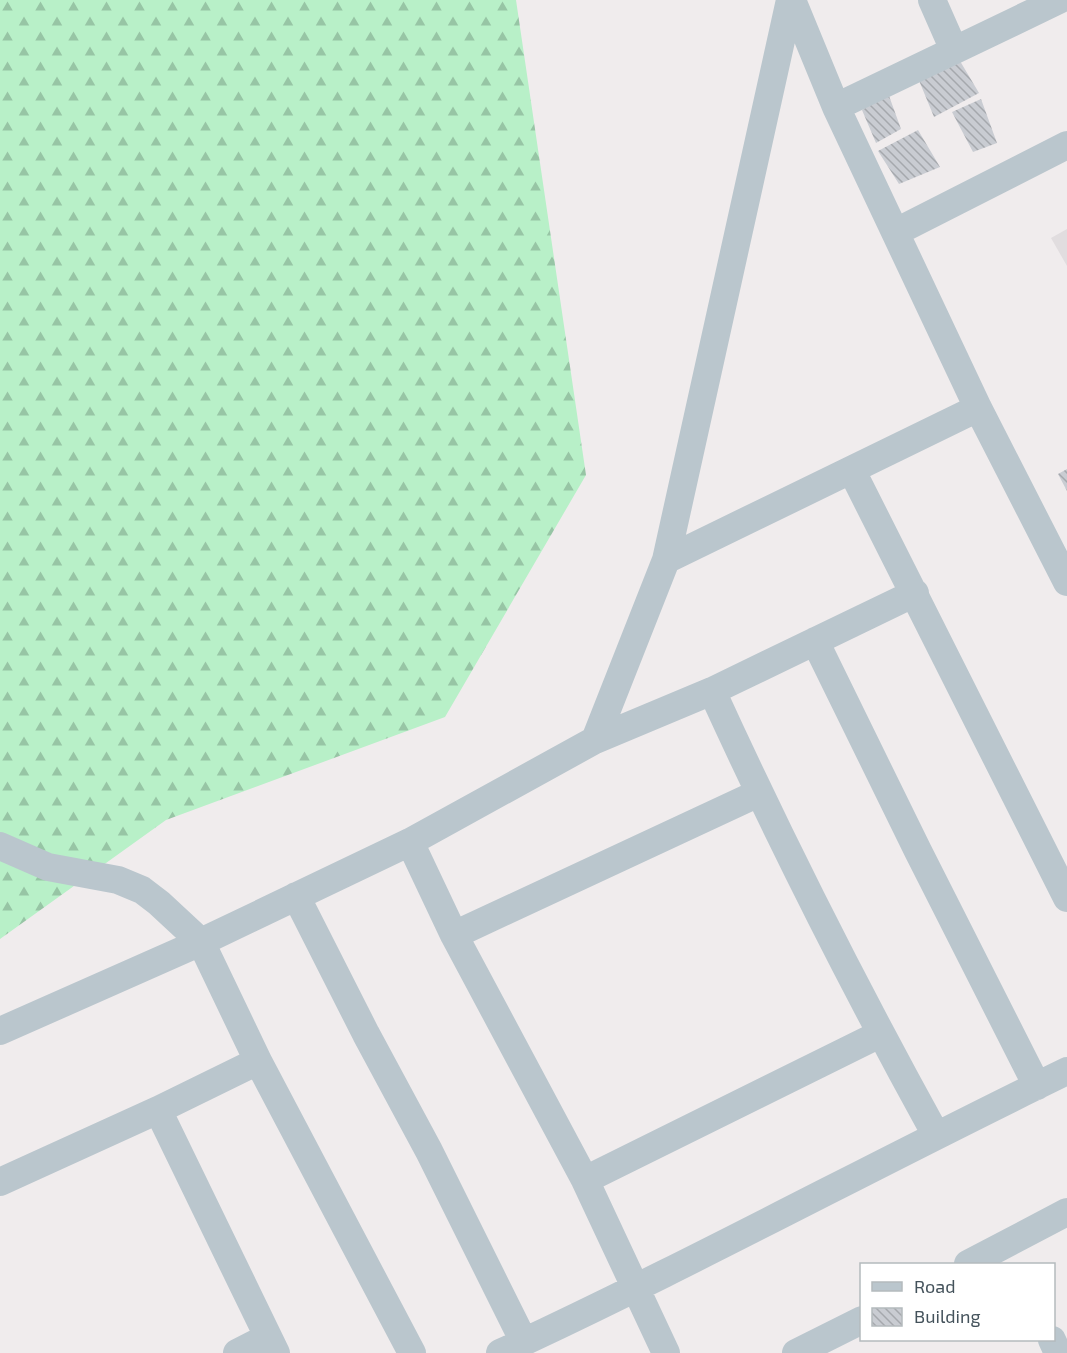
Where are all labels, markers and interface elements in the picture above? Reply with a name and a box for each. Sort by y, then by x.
legend [860,1263,1055,1341]
text: Road [914,1275,955,1297]
text: Building [914,1305,981,1327]

